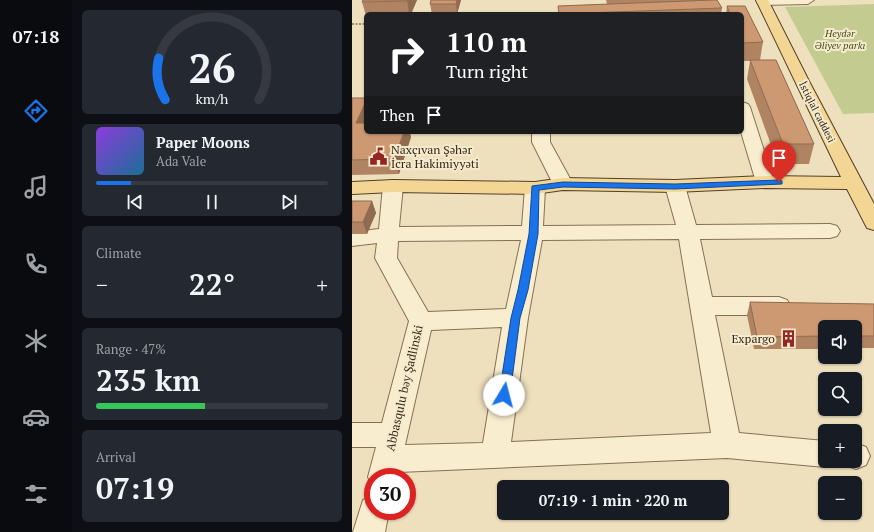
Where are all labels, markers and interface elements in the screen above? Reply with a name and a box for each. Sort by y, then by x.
text: 110 m [446,23,527,60]
text: 07:18 [13,24,59,48]
park label: Heydər Əliyev parkı [815,27,866,52]
icon: right [380,28,432,80]
text: 26 [188,40,236,95]
text: Turn right [446,59,528,83]
street label: İstiqlal caddesi [796,79,838,145]
text: km/h [196,89,229,108]
icon: directions [22,97,50,125]
icon: arrive [423,104,445,126]
text: Then [380,105,415,125]
text: Paper Moons [156,132,250,152]
pin [762,141,796,182]
place label: Naxçıvan Şəhər İcra Hakimiyyəti [391,142,479,171]
public building icon: Naxçıvan Şəhər İcra Hakimiyyəti [368,146,388,166]
icon: arrive [768,147,790,169]
text: Ada Vale [156,152,206,170]
icon: music [22,173,50,201]
icon: previous [124,191,146,213]
icon: pause [201,191,223,213]
icon: next [278,191,300,213]
text: Climate [96,244,141,262]
icon: phone [22,250,50,278]
text: 22° [189,264,235,304]
text: − [96,270,108,299]
text: + [316,270,328,299]
map controls [818,320,862,520]
button: sound [818,320,862,364]
street label: Abbasqulu bəy Şadlinski [382,323,426,452]
icon: climate [22,327,50,355]
building icon: Expargo [778,328,798,348]
place label: Expargo [731,331,775,346]
text: Range · 47% [96,340,166,358]
text: 235 km [96,360,200,400]
button: search [818,372,862,416]
position arrow [483,374,525,416]
icon: car [22,403,50,431]
button: + [818,424,862,468]
text: Arrival [96,448,136,466]
text: 07:19 [96,468,174,508]
speed limit sign: 30 [364,468,416,520]
button: − [818,476,862,520]
icon: filters [22,480,50,508]
text: 07:19 · 1 min · 220 m [539,490,687,510]

